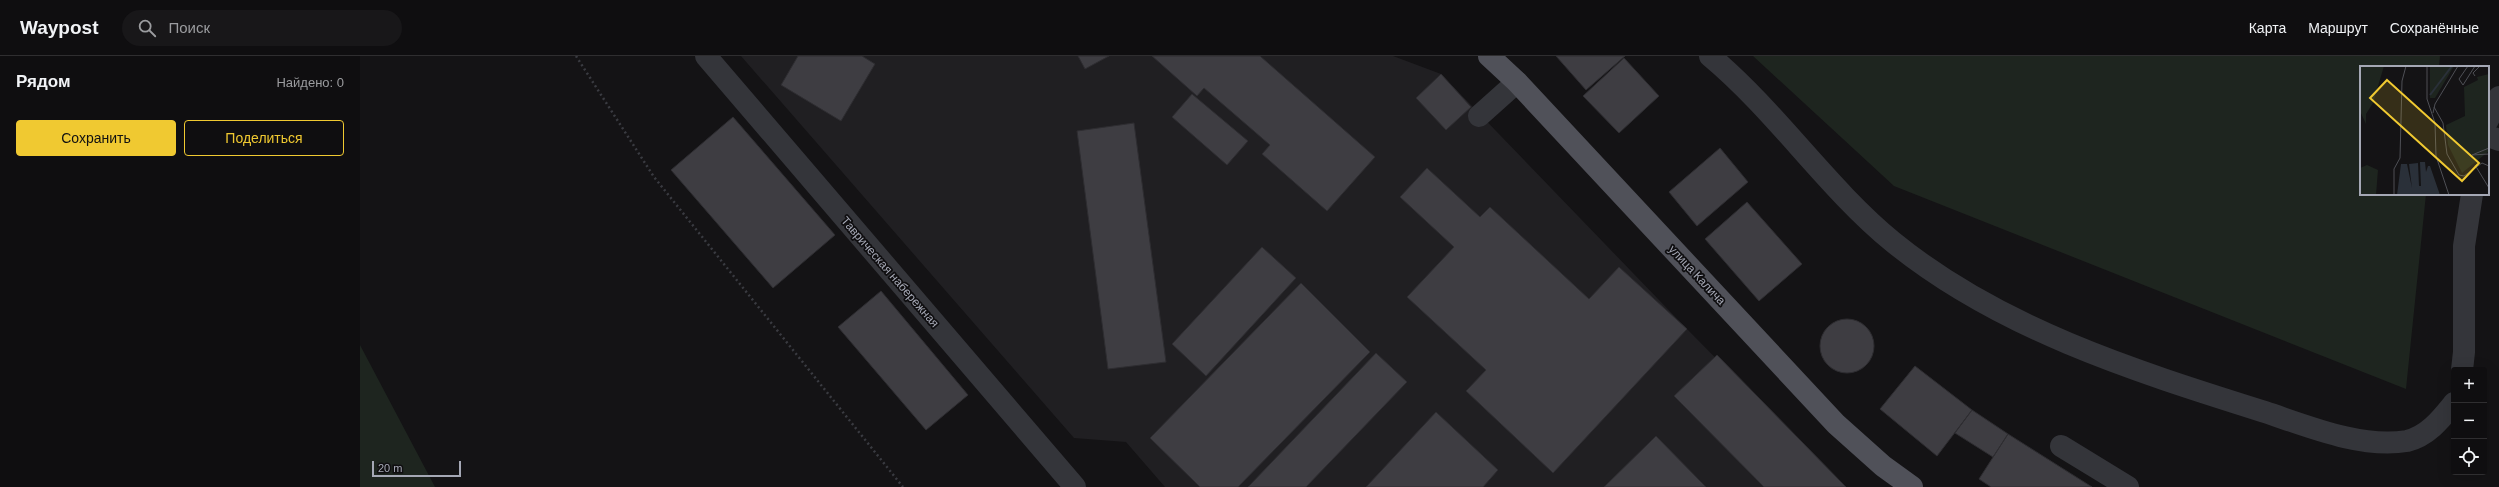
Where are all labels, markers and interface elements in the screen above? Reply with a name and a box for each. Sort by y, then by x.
search box [122,10,402,46]
text: Waypost [20,17,98,38]
icon: search [136,17,158,39]
text: Поиск [168,19,210,36]
text: Карта [2249,20,2286,36]
text: Маршрут [2308,20,2368,36]
text: Сохранённые [2390,20,2479,36]
inset map [2360,66,2489,195]
text: Рядом [16,72,71,91]
text: Найдено: 0 [276,75,344,90]
button: Сохранить [16,120,176,156]
button: Поделиться [184,120,344,156]
street label: Таврическая набережная [838,214,942,330]
street label: улица Калича [1666,242,1728,308]
map controls [2451,367,2487,475]
button: + [2451,367,2487,403]
button: − [2451,403,2487,439]
button: locate [2451,439,2487,475]
scale bar [372,459,461,478]
text: 20 m [378,462,402,474]

